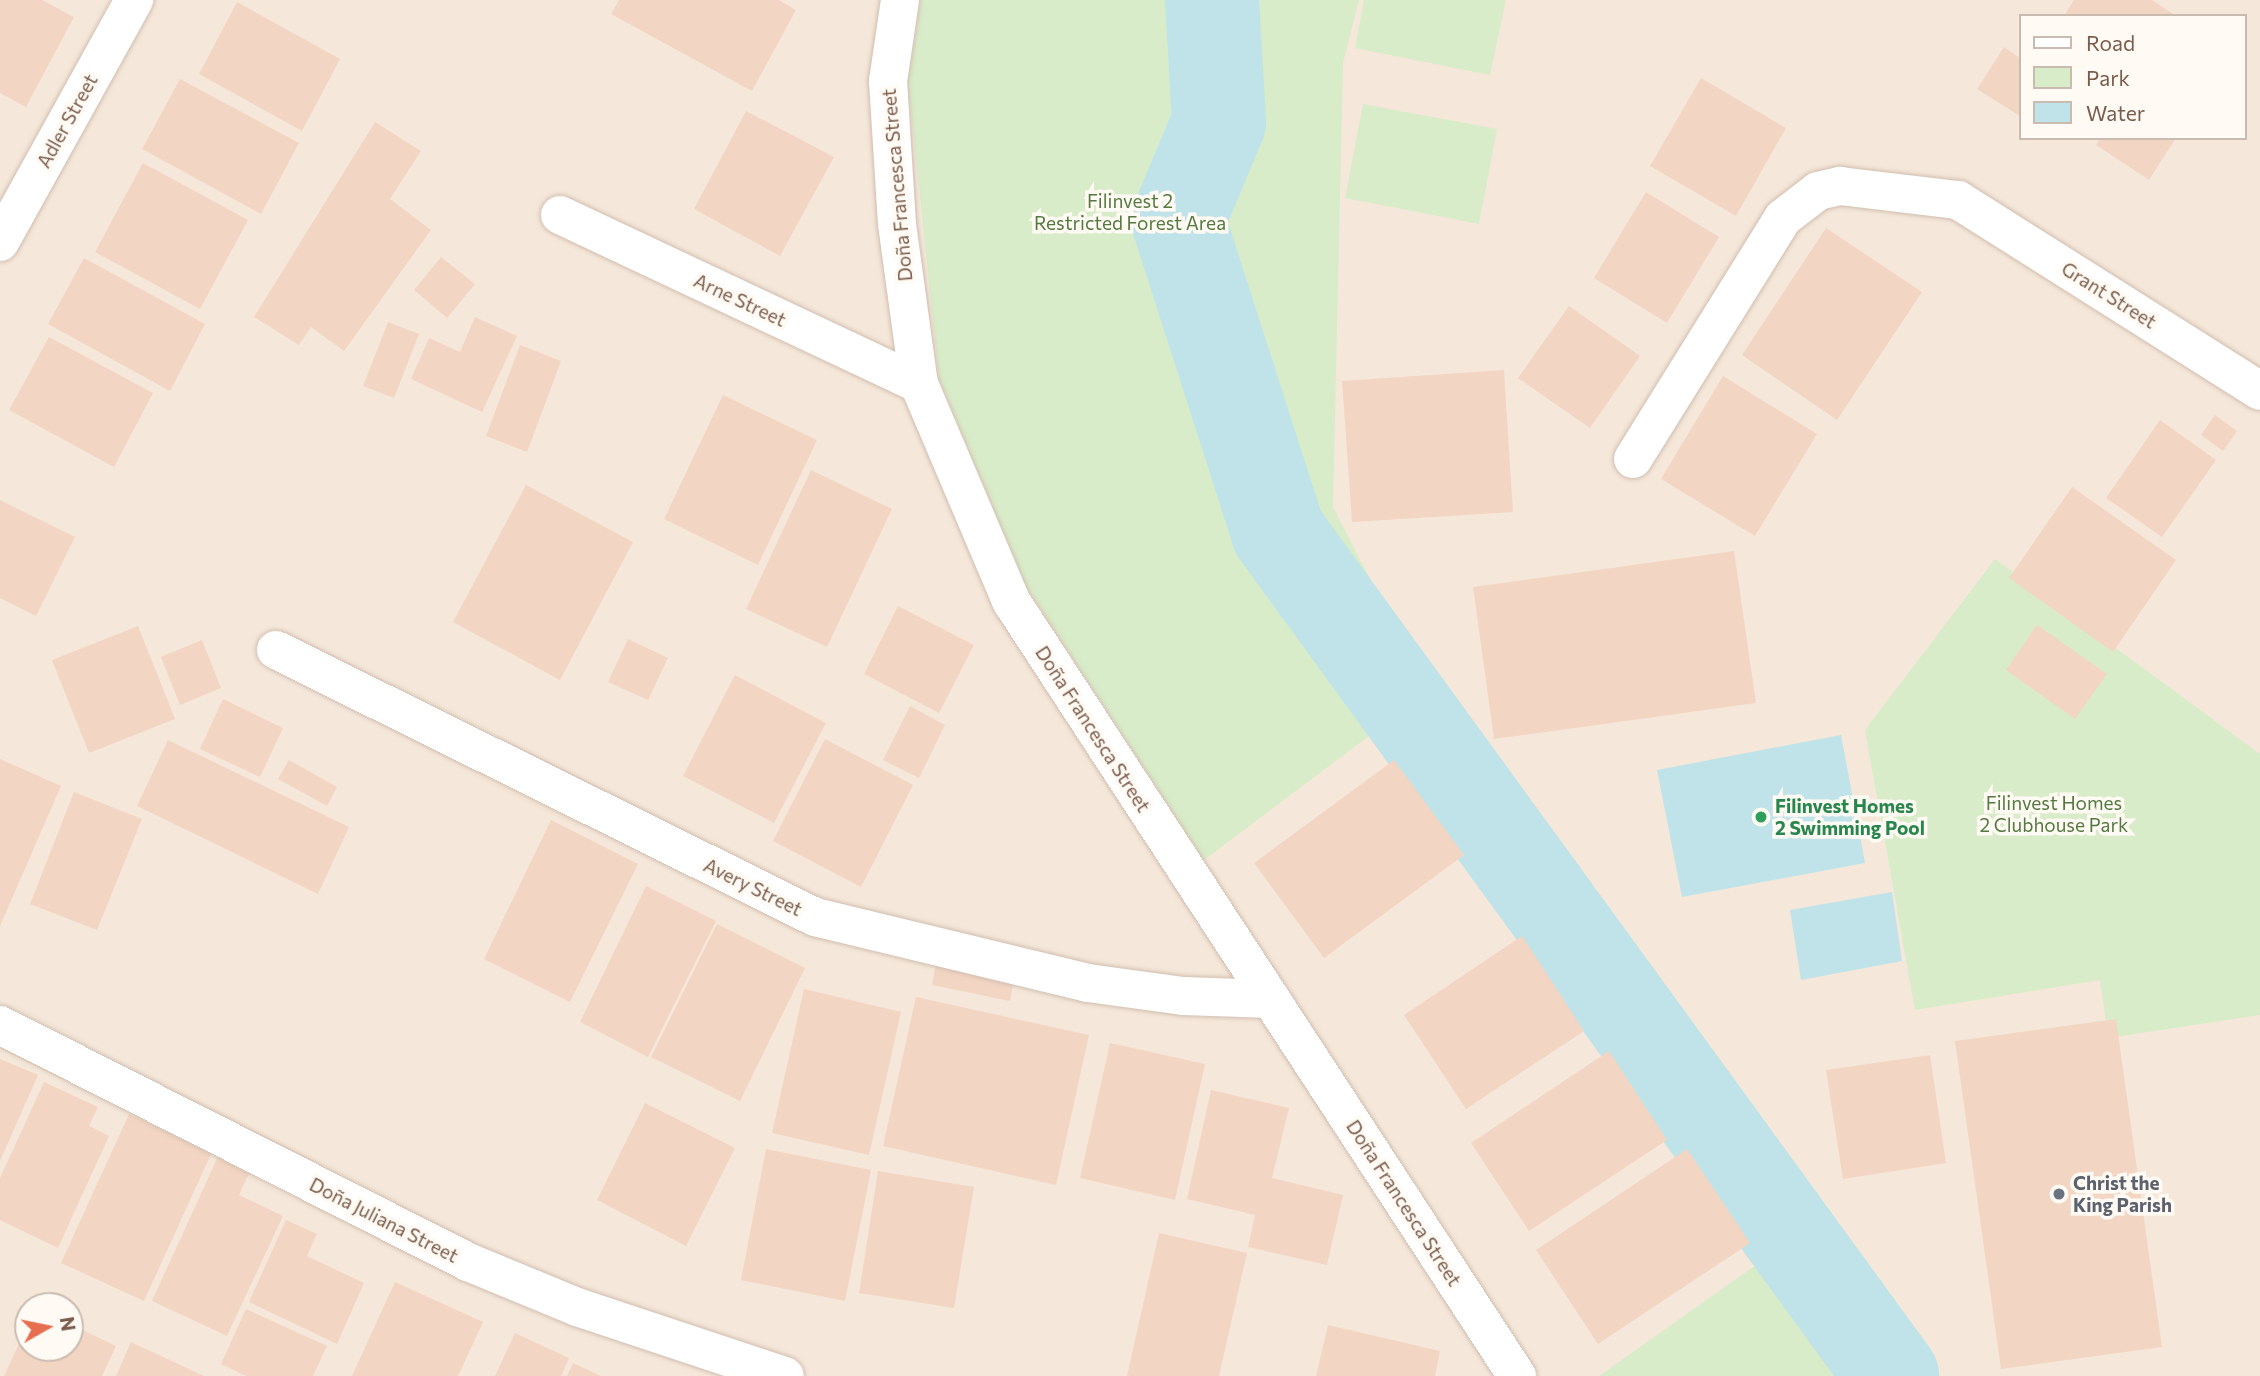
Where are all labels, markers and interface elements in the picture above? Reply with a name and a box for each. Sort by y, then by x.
legend [2018,14,2246,140]
text: Road [2086,30,2135,55]
text: Park [2086,65,2130,90]
street label: Adler Street [32,70,102,172]
street label: Doña Francesca Street [877,88,917,282]
text: Water [2086,100,2145,125]
park label: Filinvest 2 Restricted Forest Area [1034,190,1226,234]
street label: Grant Street [2057,257,2161,333]
street label: Arne Street [690,269,790,331]
street label: Doña Francesca Street [1031,642,1155,816]
park label: Filinvest Homes 2 Clubhouse Park [1980,792,2128,836]
place label: Filinvest Homes 2 Swimming Pool [1775,795,1925,839]
marker: Filinvest Homes 2 Swimming Pool [1753,809,1769,825]
street label: Avery Street [700,853,806,921]
street label: Doña Francesca Street [1342,1116,1466,1290]
place label: Christ the King Parish [2073,1172,2172,1216]
street label: Doña Juliana Street [306,1173,462,1267]
marker: Christ the King Parish [2051,1186,2067,1202]
north arrow [14,1292,84,1362]
text: N [56,1315,81,1333]

